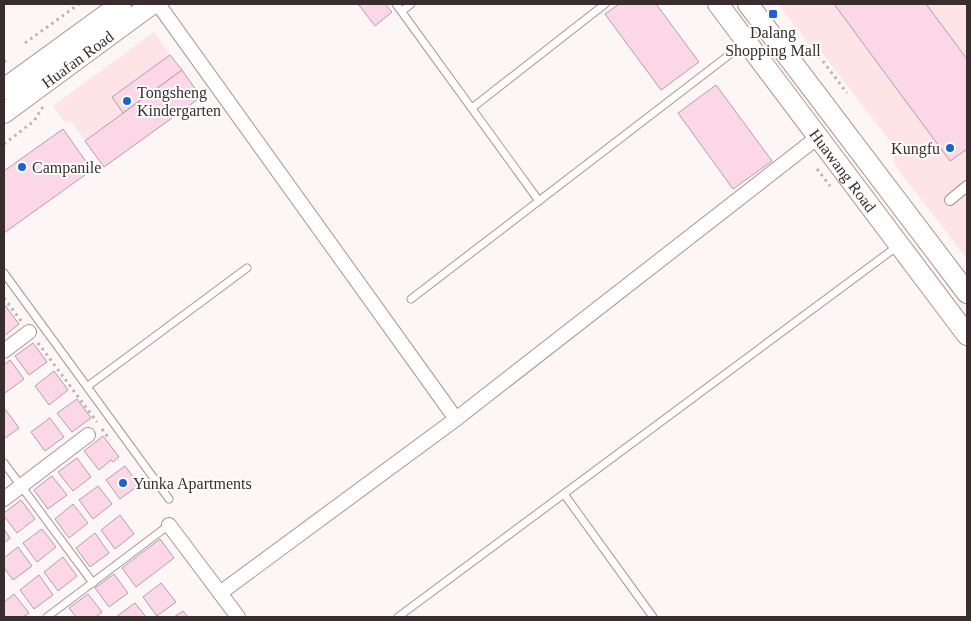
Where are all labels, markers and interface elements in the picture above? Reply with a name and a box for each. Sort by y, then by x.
marker: Dalang Shopping Mall [767,8,779,20]
place label: Dalang Shopping Mall [725,24,821,60]
street label: Huafan Road [38,27,116,91]
place label: Tongsheng Kindergarten [137,84,221,120]
marker: Tongsheng Kindergarten [121,95,133,107]
street label: Huawang Road [806,126,880,215]
place label: Kungfu [891,140,940,158]
marker: Kungfu [944,142,956,154]
place label: Campanile [32,159,101,177]
marker: Campanile [16,161,28,173]
place label: Yunka Apartments [133,475,252,493]
marker: Yunka Apartments [117,477,129,489]

